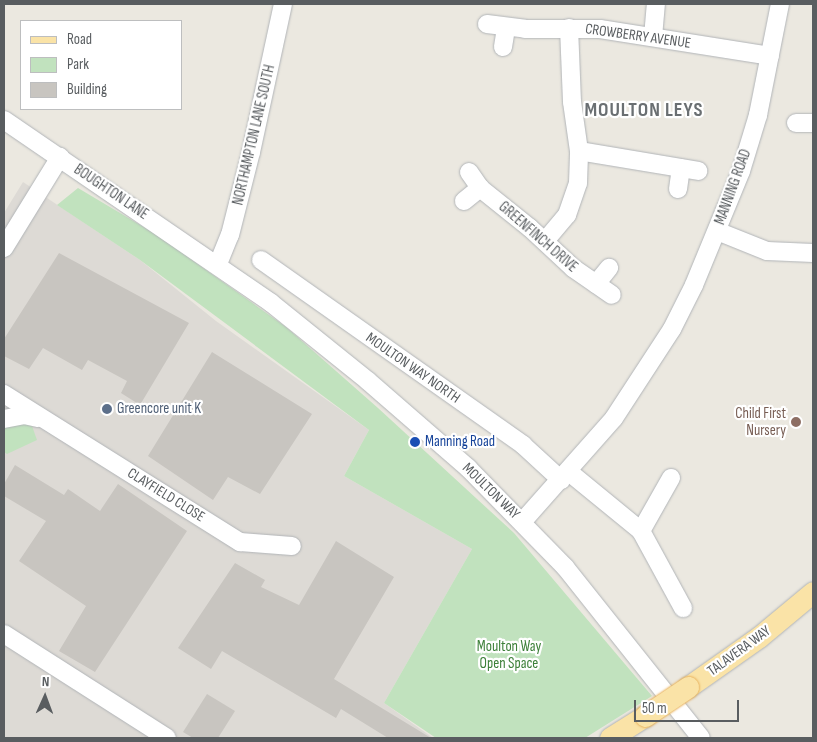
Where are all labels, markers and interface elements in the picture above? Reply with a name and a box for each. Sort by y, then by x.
legend [20,20,182,110]
street label: CROWBERRY AVENUE [584,20,692,52]
text: Road [67,30,92,49]
text: Park [67,55,89,74]
street label: NORTHAMPTON LANE SOUTH [229,63,279,207]
text: Building [67,80,107,99]
district label: MOULTON LEYS [583,98,705,122]
street label: MANNING ROAD [711,147,755,227]
street label: BOUGHTON LANE [70,161,152,223]
street label: GREENFINCH DRIVE [495,198,581,276]
street label: MOULTON WAY NORTH [362,329,464,407]
place label: Greencore unit K [117,400,201,418]
marker: Greencore unit K [101,403,113,415]
place label: Child First Nursery [735,404,786,439]
marker: Child First Nursery [790,416,802,428]
place label: Manning Road [425,433,495,451]
marker: Manning Road [409,436,421,448]
street label: MOULTON WAY [458,459,524,523]
street label: CLAYFIELD CLOSE [124,464,208,526]
street label: TALAVERA WAY [704,622,774,680]
park label: Moulton Way Open Space [477,637,541,672]
north arrow [20,672,70,722]
text: N [41,673,50,690]
scale bar [637,690,742,722]
text: 50 m [642,699,667,718]

